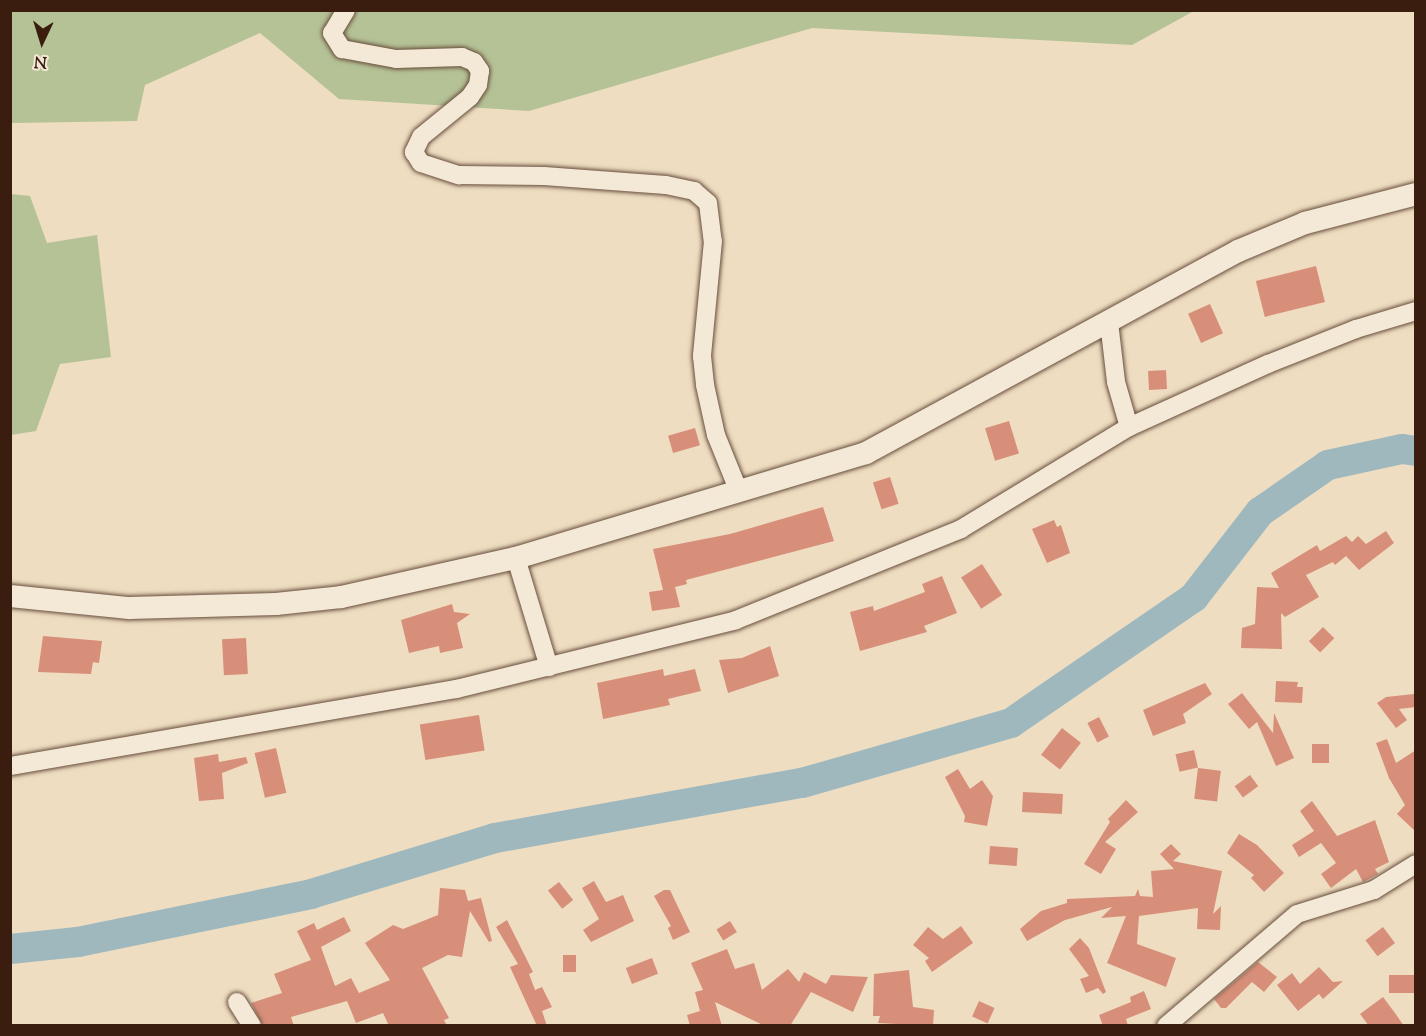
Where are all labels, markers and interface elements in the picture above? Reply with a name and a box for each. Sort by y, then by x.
north arrow [12,12,72,72]
text: N [34,49,48,72]

